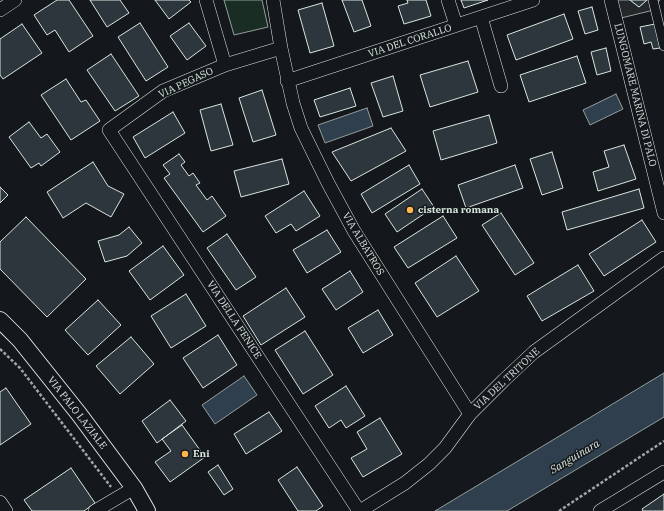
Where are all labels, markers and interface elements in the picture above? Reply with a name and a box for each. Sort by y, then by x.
street label: VIA DEL CORALLO [367,22,453,60]
street label: LUNGOMARE MARINA DI PALO [611,22,659,168]
street label: VIA PEGASO [157,65,215,101]
place label: cisterna romana [418,204,499,216]
marker: cisterna romana [405,205,415,215]
street label: VIA ALBATROS [340,210,386,278]
street label: VIA DELLA FENICE [204,279,264,361]
street label: VIA DEL TRITONE [472,345,542,413]
street label: VIA PALO LAZIALE [45,374,109,452]
water label: Sanguinara [548,437,602,477]
place label: Eni [193,448,210,460]
marker: Eni [180,449,190,459]

